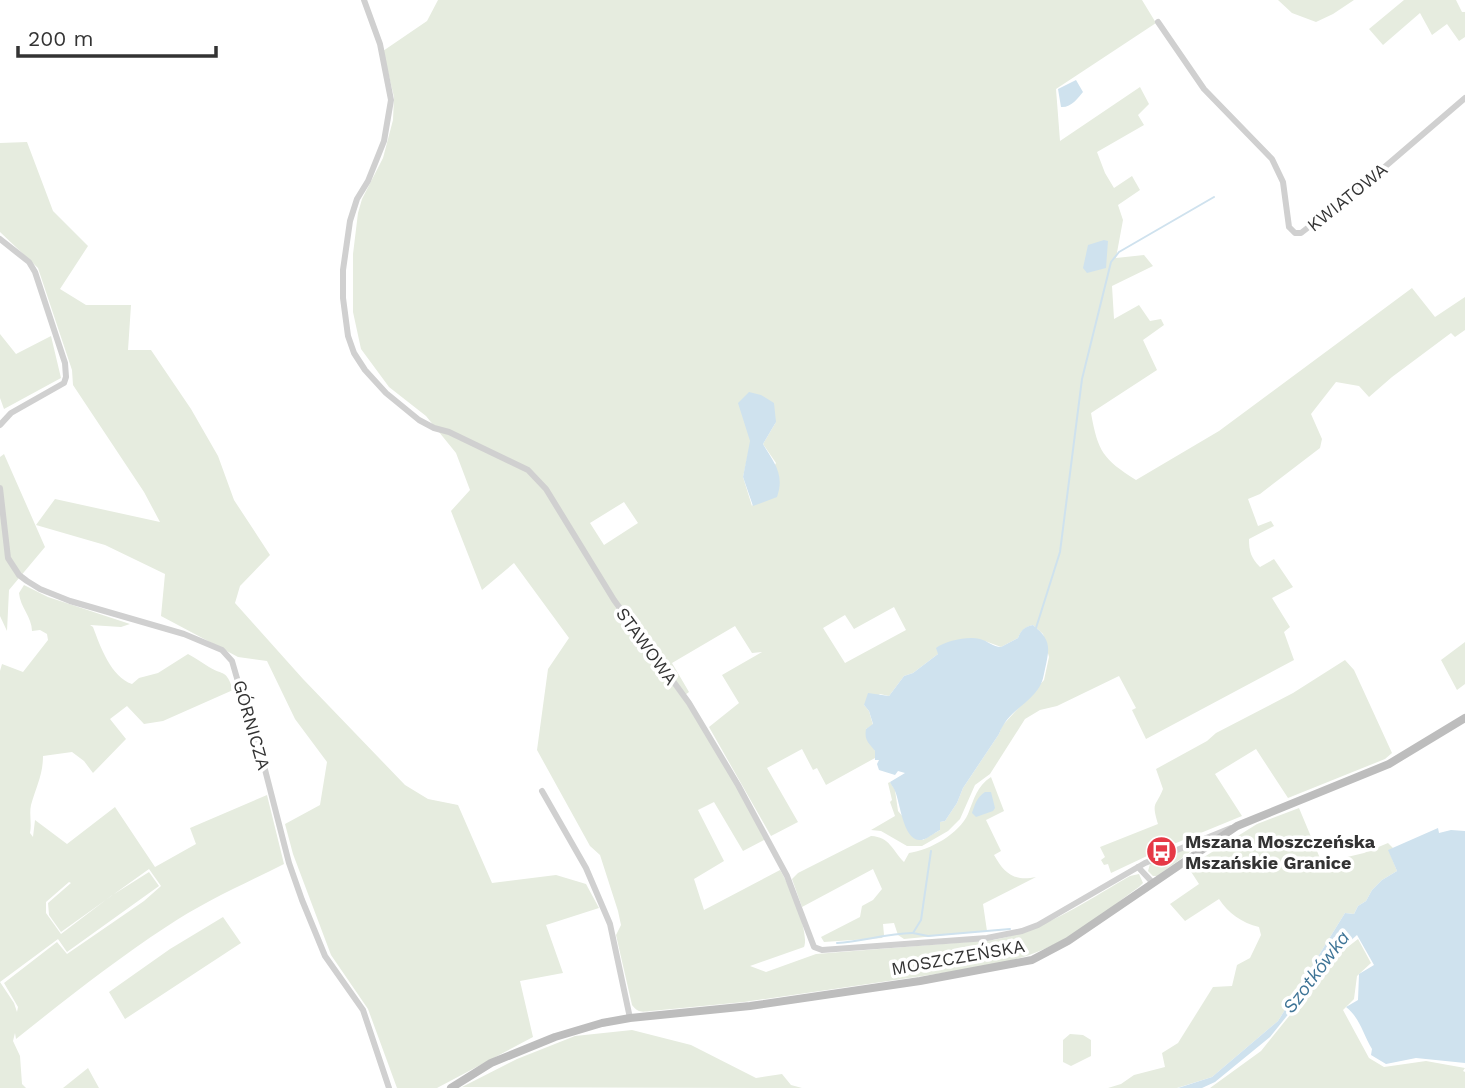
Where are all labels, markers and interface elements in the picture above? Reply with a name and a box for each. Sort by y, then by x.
scale bar [18,14,215,58]
text: 200 m [28,26,94,51]
street label: KWIATOWA [1303,158,1391,236]
street label: STAWOWA [612,603,682,689]
street label: GÓRNICZA [229,678,275,773]
place label: Mszana Moszczeńska Mszańskie Granice [1185,831,1376,873]
bus stop icon: Mszana Moszczeńska Mszańskie Granice [1145,834,1179,868]
water label: Szotkówka [1278,926,1355,1018]
street label: MOSZCZEŃSKA [890,935,1026,979]

